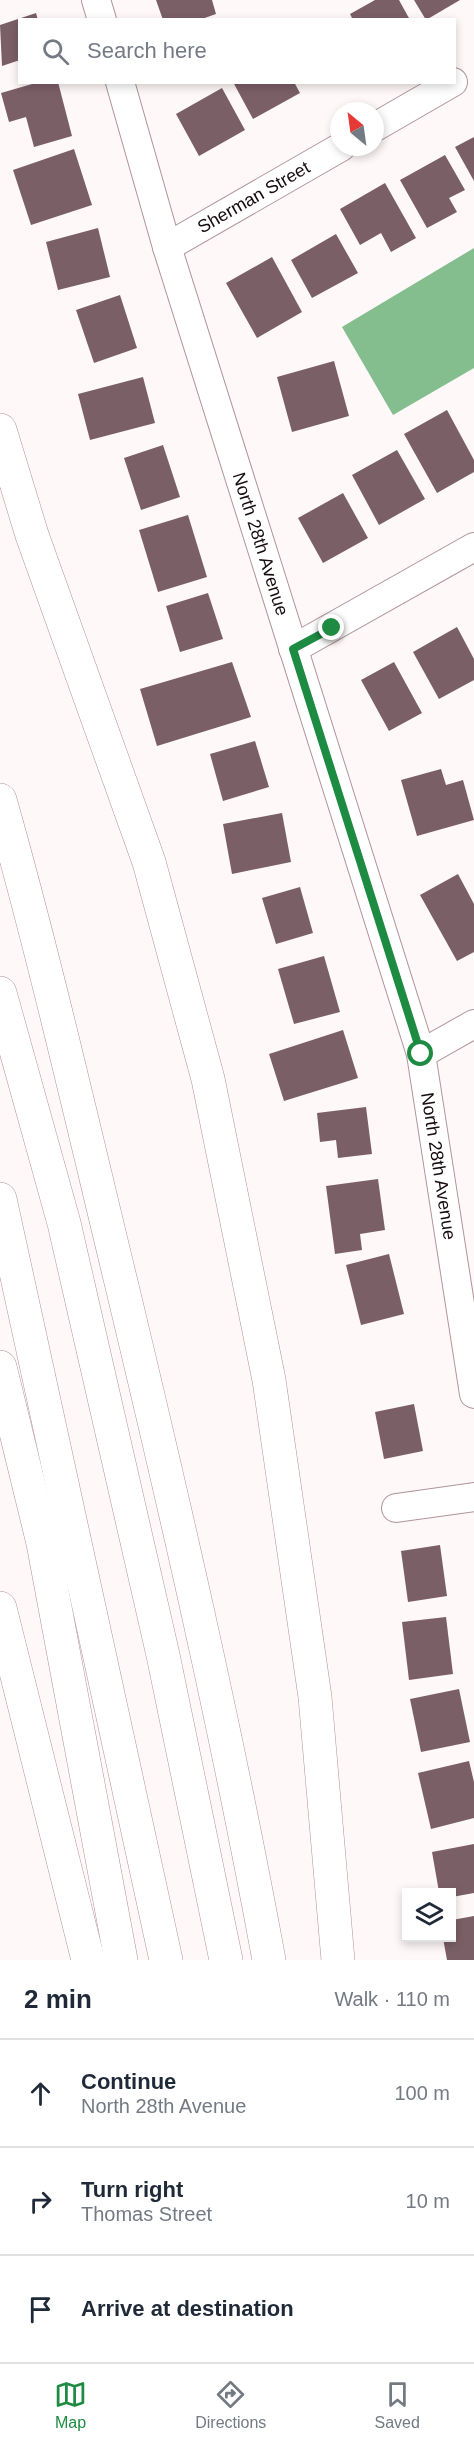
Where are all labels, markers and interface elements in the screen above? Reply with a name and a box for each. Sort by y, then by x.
search box [18,18,456,84]
icon: search [39,35,72,68]
text: Search here [87,38,207,63]
north arrow [330,102,384,156]
street label: Sherman Street [194,157,313,237]
street label: North 28th Avenue [229,470,292,618]
route end [318,614,344,640]
route start [407,1040,433,1066]
street label: North 28th Avenue [417,1091,460,1241]
map controls [402,1888,456,1942]
button: layers [402,1888,456,1942]
text: 2 min [24,1984,92,2014]
text: Walk · 110 m [334,1988,450,2010]
text: Continue [81,2069,176,2094]
icon: ahead [24,2077,57,2110]
text: 100 m [394,2082,450,2104]
text: North 28th Avenue [81,2095,246,2117]
text: Turn right [81,2177,183,2202]
icon: right [24,2185,57,2218]
text: 10 m [406,2190,450,2212]
text: Thomas Street [81,2203,212,2225]
icon: arrive [24,2293,57,2326]
text: Arrive at destination [81,2296,294,2321]
tab: Map [54,2378,87,2432]
tab: Directions [195,2378,266,2432]
tab: Saved [375,2378,420,2432]

